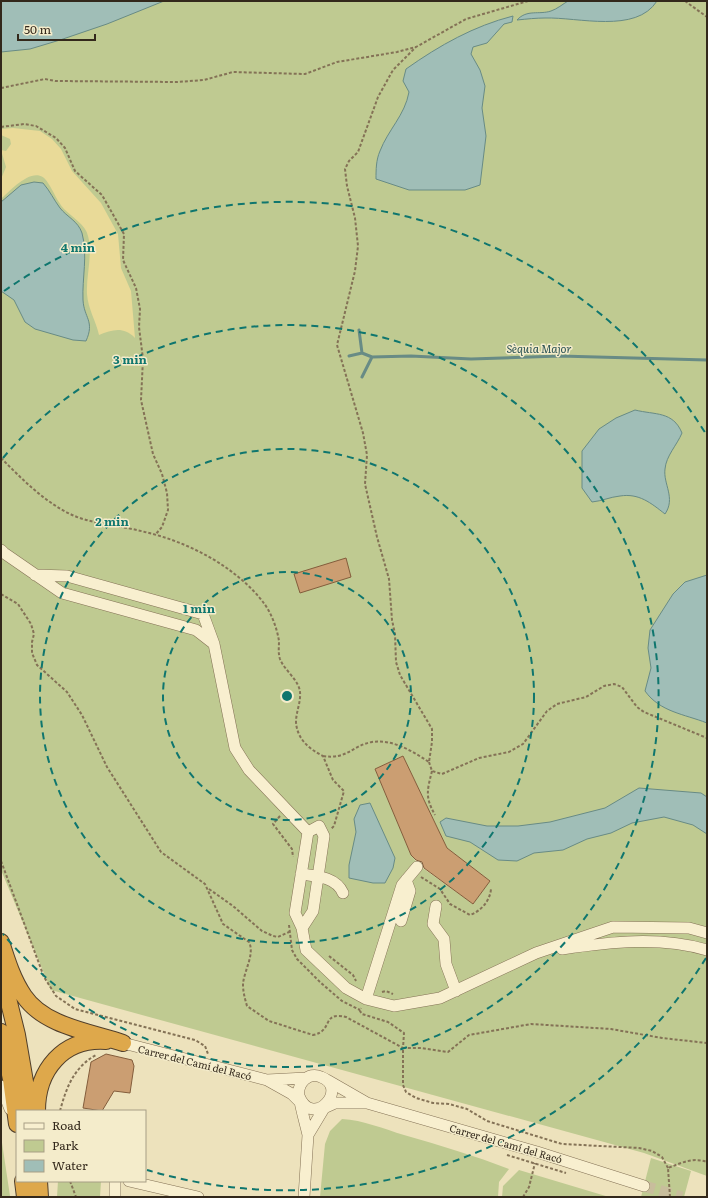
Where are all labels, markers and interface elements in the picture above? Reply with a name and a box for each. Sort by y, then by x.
scale bar [18,16,95,42]
text: 50 m [24,20,51,38]
text: 4 min [61,238,96,256]
water label: Sèquia Major [506,340,572,356]
text: 3 min [113,350,148,368]
text: 2 min [95,512,129,530]
text: 1 min [183,599,216,617]
centre of rings [280,689,294,703]
street label: Carrer del Camí del Racó [137,1041,254,1083]
legend [16,1110,146,1182]
text: Road [52,1116,82,1134]
street label: Carrer del Camí del Racó [448,1120,564,1166]
text: Park [52,1136,79,1154]
text: Water [52,1156,88,1174]

